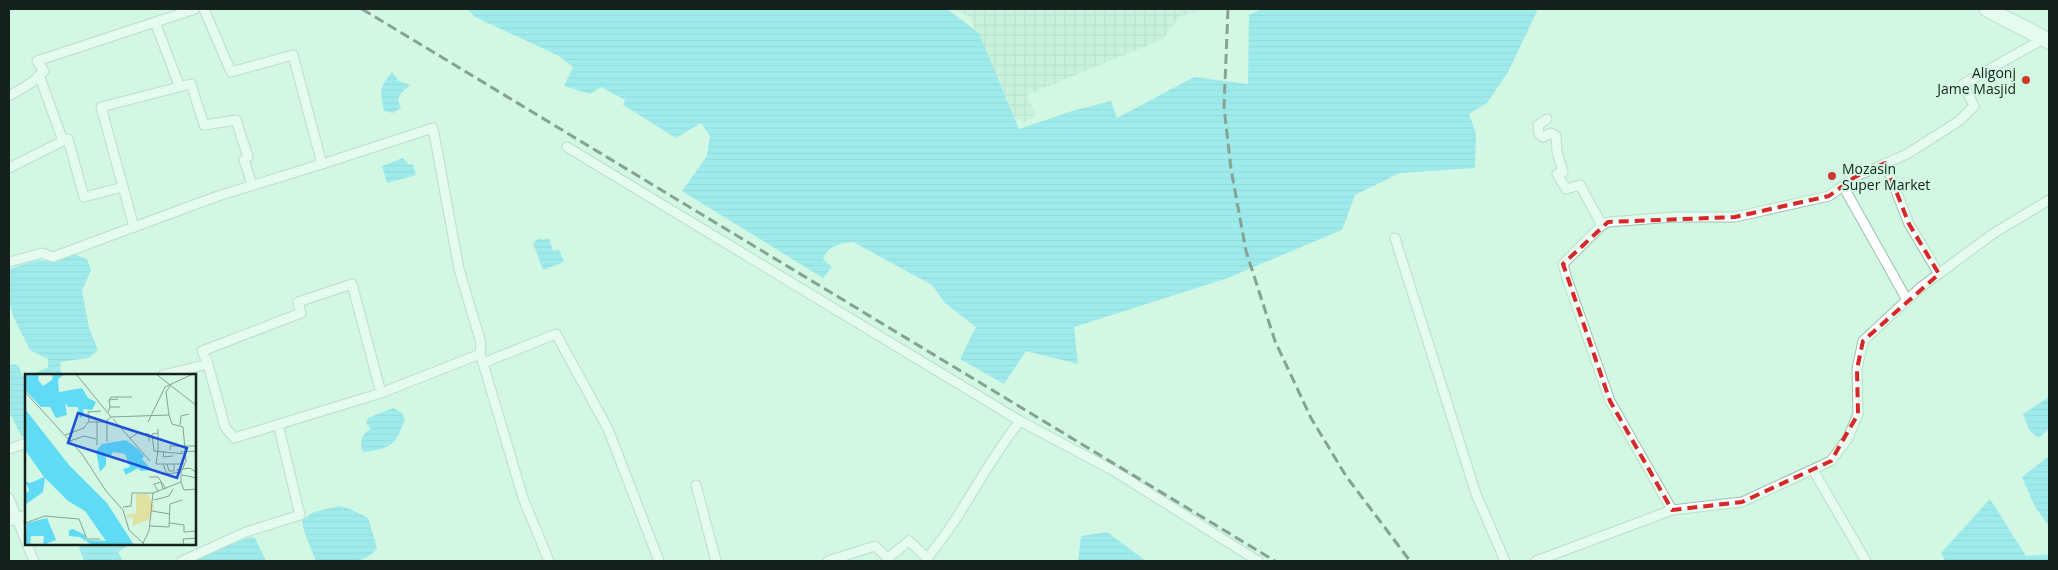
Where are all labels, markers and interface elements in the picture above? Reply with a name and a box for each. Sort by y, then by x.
place label: Aligonj Jame Masjid [1935,63,2016,98]
marker: Aligonj Jame Masjid [2020,74,2032,86]
place label: Mozasin Super Market [1842,159,1930,194]
marker: Mozasin Super Market [1826,170,1838,182]
inset map [25,374,196,545]

